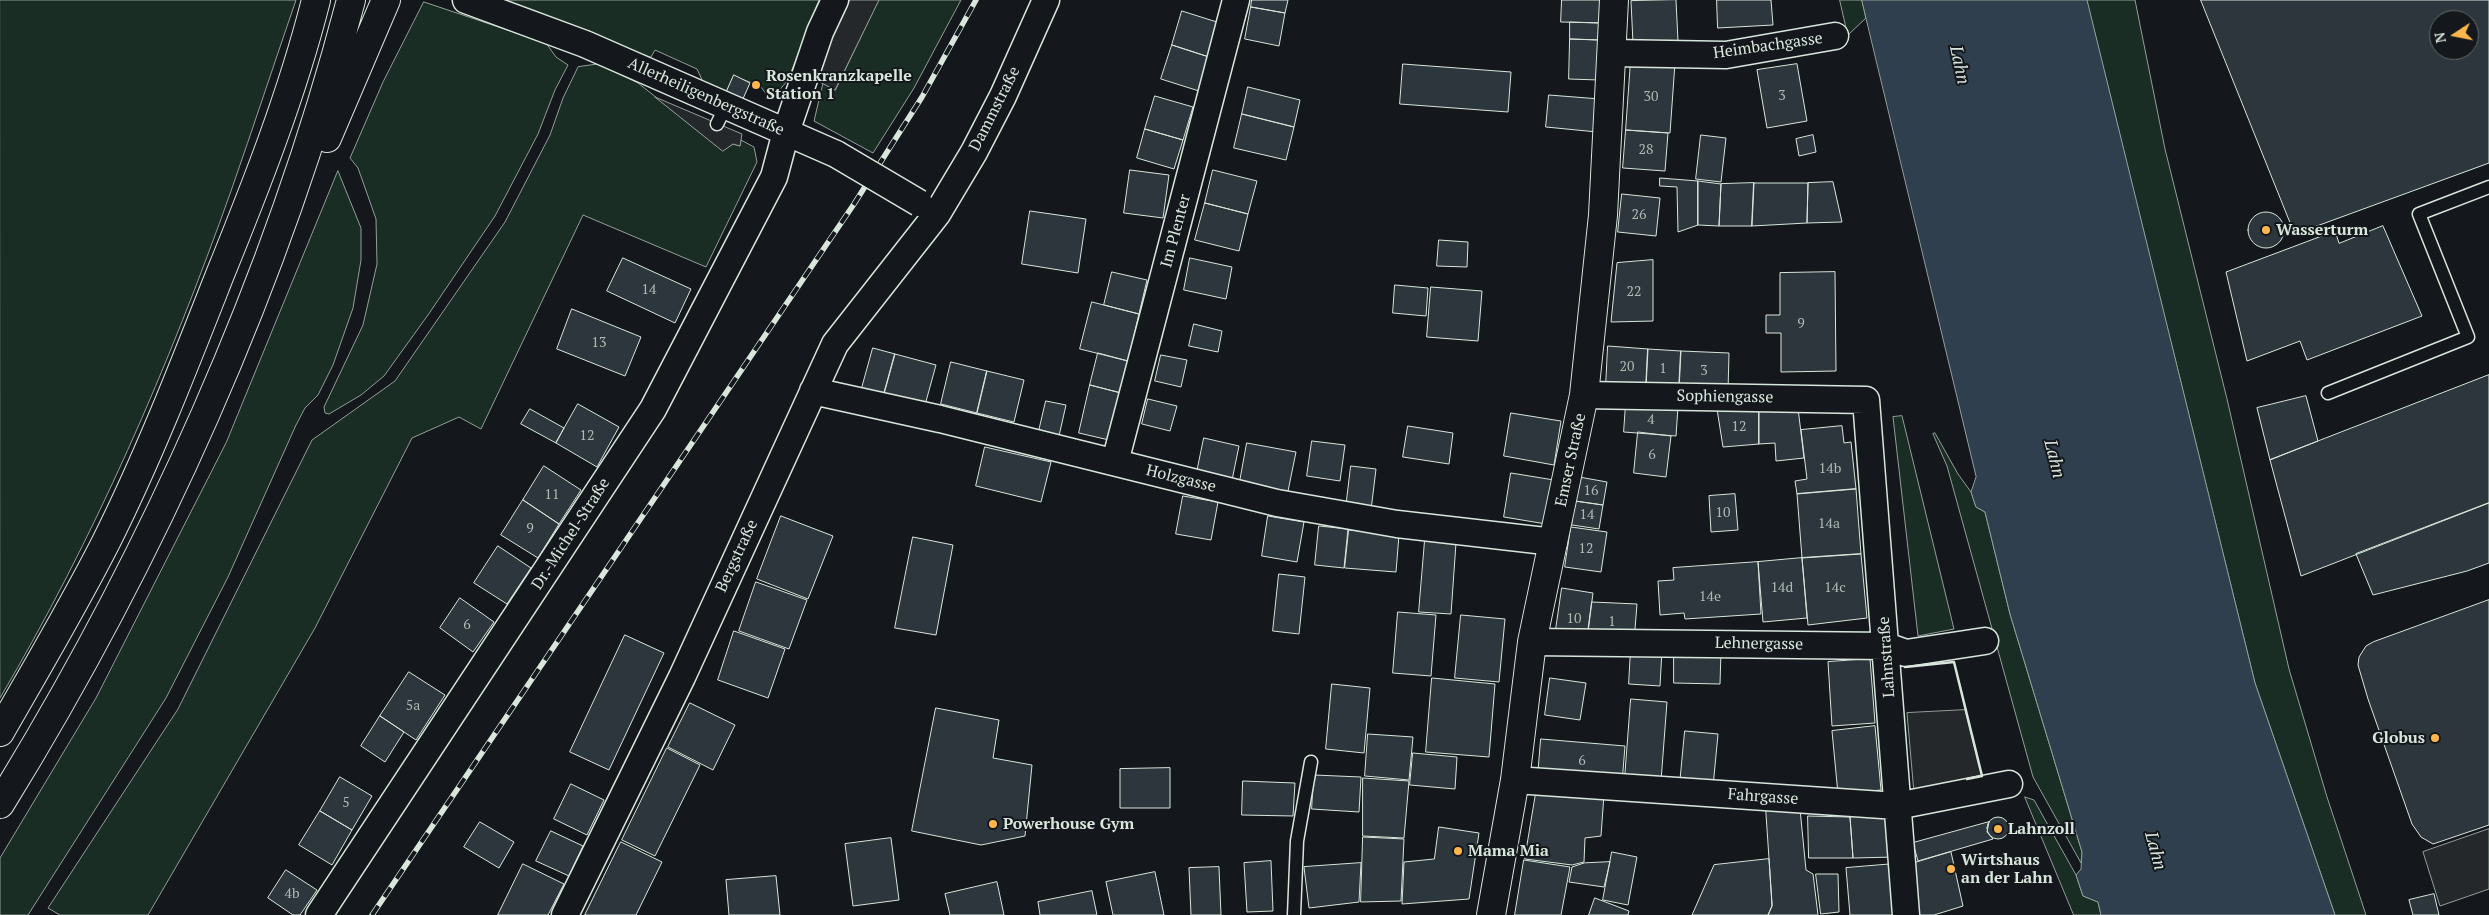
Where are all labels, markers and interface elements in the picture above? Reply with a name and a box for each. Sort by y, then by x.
north arrow [2429,10,2479,60]
street label: Heimbachgasse [1712,29,1824,63]
text: N [2429,31,2450,45]
water label: Lahn [1944,44,1974,86]
street label: Allerheiligenbergstraße [625,54,787,140]
street label: Dammstraße [965,63,1025,155]
place label: Rosenkranzkapelle Station 1 [766,66,912,104]
marker: Rosenkranzkapelle Station 1 [750,79,762,91]
house number: 3 [1778,88,1786,104]
house number: 30 [1644,89,1658,105]
house number: 28 [1639,142,1653,158]
street label: Im Plenter [1157,192,1195,270]
house number: 26 [1632,207,1646,223]
place label: Wasserturm [2276,220,2368,240]
marker: Wasserturm [2260,224,2272,236]
house number: 14 [642,282,656,298]
house number: 22 [1627,284,1641,300]
house number: 9 [1797,316,1805,332]
house number: 13 [592,335,606,351]
house number: 20 [1620,359,1634,375]
house number: 1 [1659,361,1667,377]
house number: 3 [1700,363,1708,379]
street label: Sophiengasse [1677,387,1773,407]
street label: Emser Straße [1552,411,1590,509]
house number: 4 [1647,412,1655,428]
house number: 12 [1732,419,1746,435]
house number: 12 [580,428,594,444]
water label: Lahn [2039,437,2069,481]
house number: 6 [1648,447,1656,463]
street label: Holzgasse [1144,461,1218,497]
house number: 14b [1819,461,1841,477]
street label: Dr.-Michel-Straße [528,475,614,593]
house number: 16 [1584,483,1598,499]
house number: 11 [545,487,559,503]
house number: 10 [1716,505,1730,521]
house number: 14 [1580,507,1594,523]
house number: 14a [1818,516,1840,532]
street label: Bergstraße [712,517,762,595]
house number: 9 [526,521,534,537]
house number: 12 [1579,541,1593,557]
house number: 14d [1771,580,1793,596]
house number: 14c [1824,580,1846,596]
house number: 14e [1699,589,1721,605]
house number: 10 [1567,611,1581,627]
house number: 1 [1608,614,1616,630]
street label: Lahnstraße [1875,616,1899,698]
house number: 6 [463,617,471,633]
street label: Lehnergasse [1715,634,1803,654]
house number: 5a [406,698,420,714]
place label: Globus [2372,728,2425,748]
marker: Globus [2429,732,2441,744]
house number: 6 [1578,753,1586,769]
street label: Fahrgasse [1727,785,1799,809]
house number: 5 [342,795,350,811]
place label: Powerhouse Gym [1003,814,1134,834]
marker: Powerhouse Gym [987,818,999,830]
place label: Lahnzoll [2008,819,2075,839]
marker: Lahnzoll [1992,823,2004,835]
water label: Lahn [2140,829,2170,873]
place label: Mama Mia [1468,841,1549,861]
marker: Mama Mia [1452,845,1464,857]
place label: Wirtshaus an der Lahn [1961,850,2053,888]
marker: Wirtshaus an der Lahn [1945,863,1957,875]
house number: 4b [284,886,300,902]

